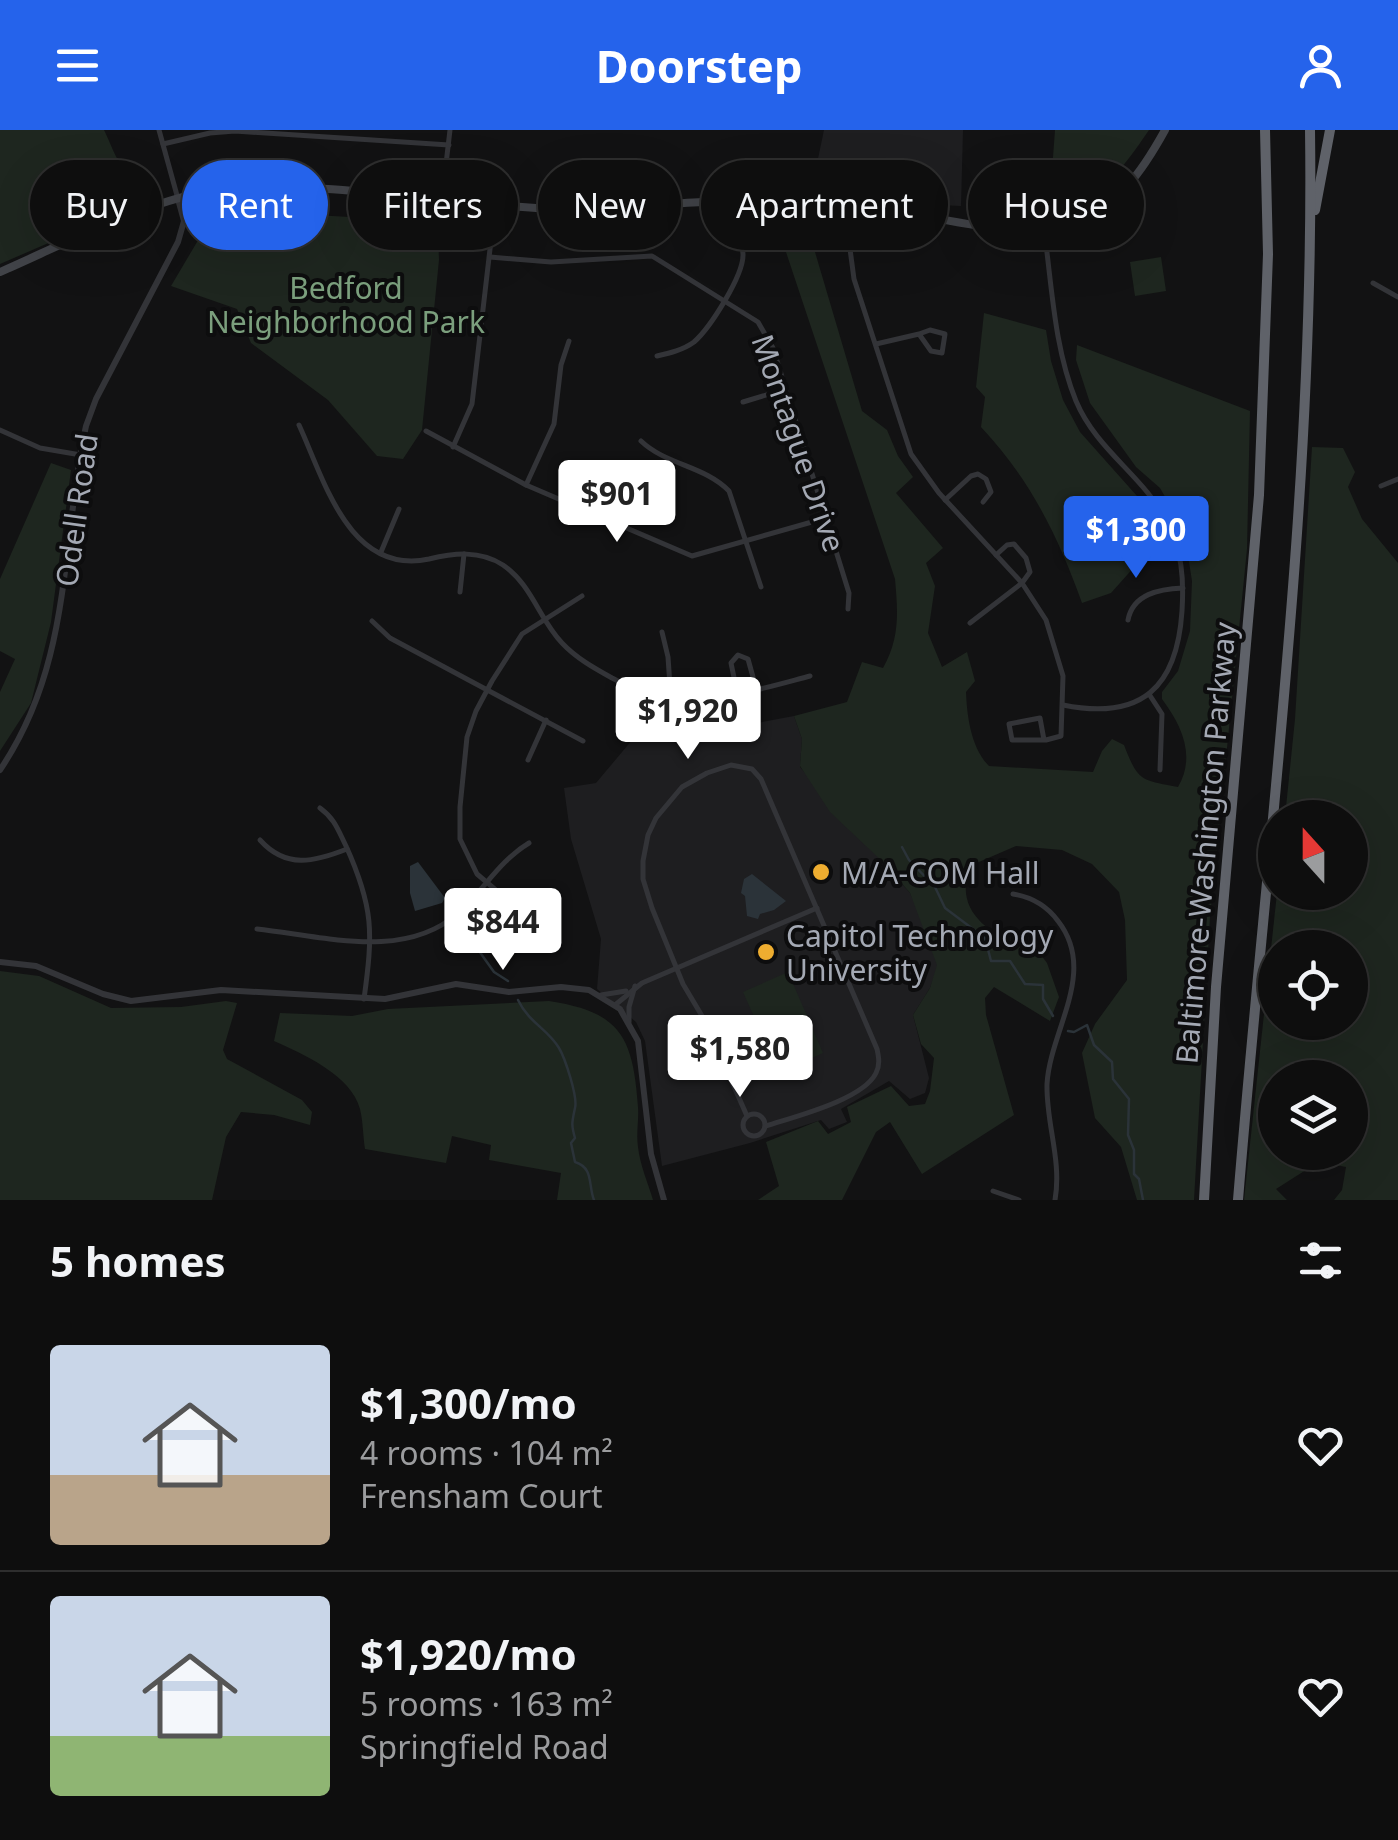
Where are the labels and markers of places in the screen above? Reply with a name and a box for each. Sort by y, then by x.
pin: $901 [558,460,676,545]
pin: $1,300 [1055,496,1217,581]
pin: $1,920 [607,677,769,762]
place label: M/A-COM Hall [841,852,1040,893]
marker: M/A-COM Hall [810,861,832,883]
pin: $844 [444,888,562,973]
place label: Capitol Technology University [786,915,1054,990]
marker: Capitol Technology University [755,941,777,963]
pin: $1,580 [659,1015,821,1100]

